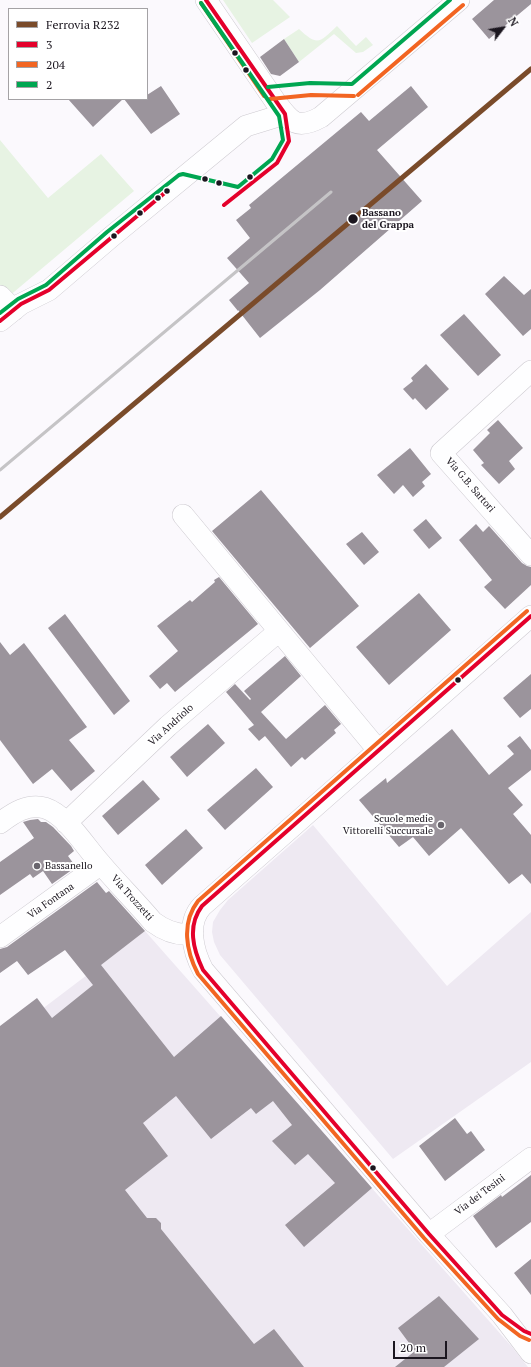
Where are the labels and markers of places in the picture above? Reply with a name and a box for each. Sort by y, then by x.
unlabelled marker [230,48,240,58]
unlabelled marker [241,65,251,75]
unlabelled marker [245,172,255,182]
unlabelled marker [200,174,210,184]
unlabelled marker [214,178,224,188]
unlabelled marker [162,186,172,196]
unlabelled marker [153,193,163,203]
place label: Bassano del Grappa [362,207,414,230]
unlabelled marker [135,208,145,218]
marker: Bassano del Grappa [346,212,360,226]
unlabelled marker [109,231,119,241]
unlabelled marker [453,675,463,685]
place label: Scuole medie Vittorelli Succursale [343,813,433,836]
marker: Scuole medie Vittorelli Succursale [436,820,446,830]
place label: Bassanello [45,860,92,872]
marker: Bassanello [32,861,42,871]
unlabelled marker [368,1163,378,1173]

